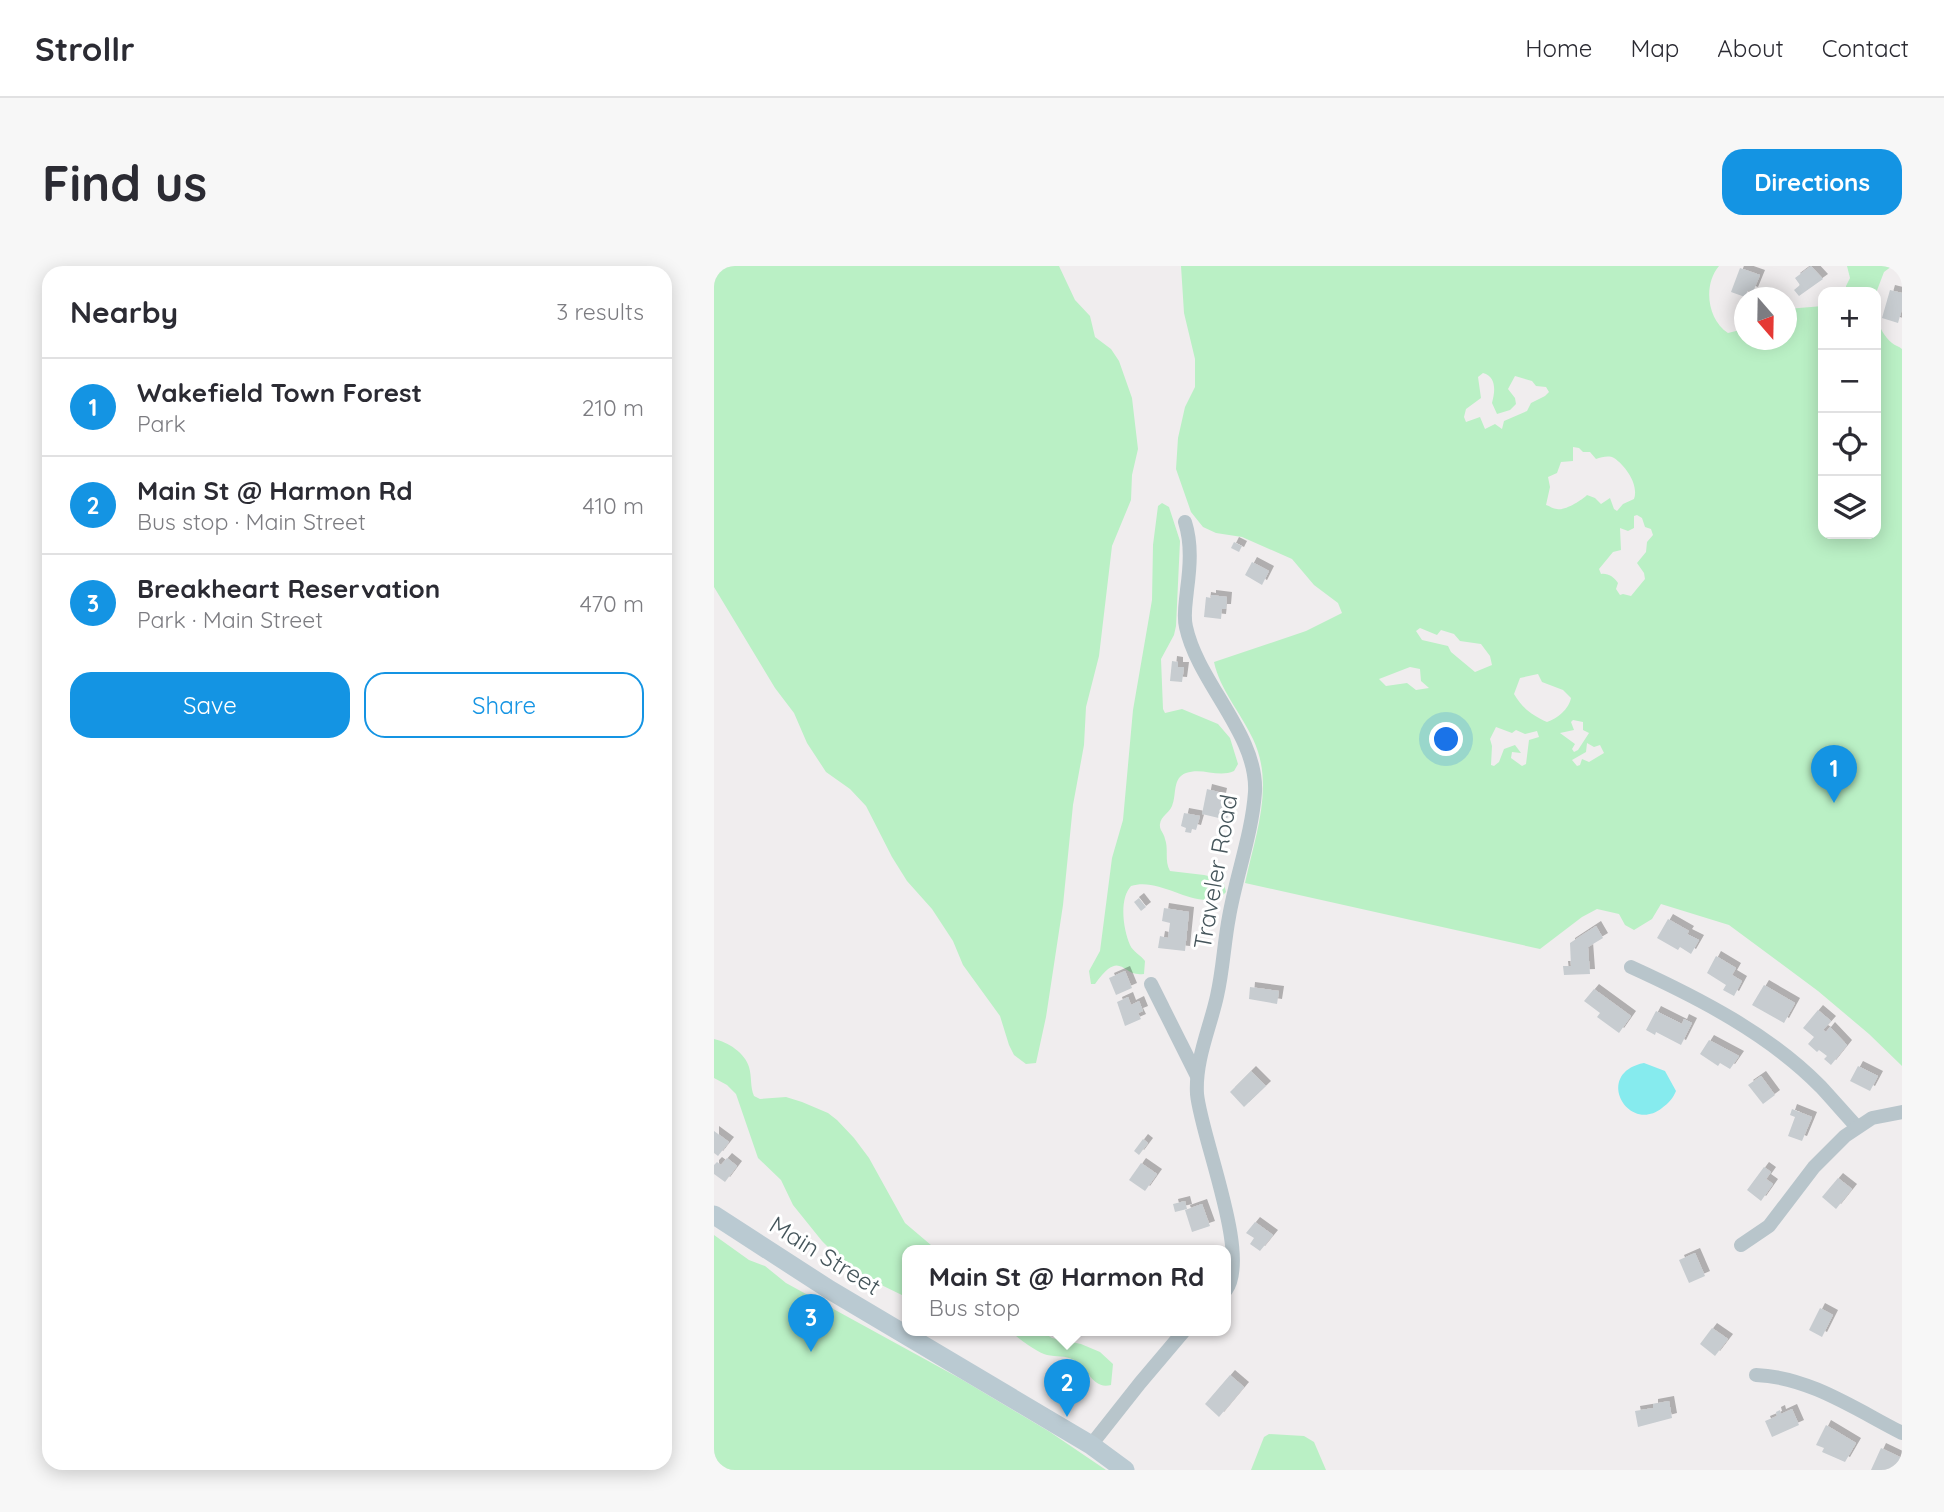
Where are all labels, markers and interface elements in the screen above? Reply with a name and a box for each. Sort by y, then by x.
text: Strollr [35,28,135,69]
text: Home [1525,33,1592,63]
text: Map [1630,33,1679,63]
text: About [1717,33,1784,63]
text: Contact [1822,33,1909,63]
button: Directions [1722,149,1902,215]
text: Find us [42,152,207,213]
north arrow [1734,287,1797,350]
map controls [1818,287,1881,539]
button: + [1818,287,1881,350]
text: Nearby [70,293,178,331]
text: 3 results [556,297,644,326]
button: − [1818,350,1881,413]
text: Wakefield Town Forest [137,376,422,409]
text: 1 [89,393,97,422]
text: 210 m [582,393,644,422]
text: Park [137,409,186,438]
button: locate [1818,413,1881,476]
text: Main St @ Harmon Rd [137,474,413,507]
button: layers [1818,476,1881,539]
text: 2 [86,491,100,520]
text: 410 m [583,491,644,520]
text: Bus stop · Main Street [137,507,366,536]
text: Breakheart Reservation [137,572,440,605]
text: 3 [87,589,99,618]
text: 470 m [580,589,644,618]
text: Park · Main Street [137,605,323,634]
button: Save [70,672,350,738]
button: Share [364,672,644,738]
your location [1429,722,1463,756]
pin: 1 [1811,745,1857,803]
street label: Traveler Road [1187,792,1243,952]
street label: Main Street [764,1209,887,1301]
popup [902,1245,1231,1336]
text: Main St @ Harmon Rd [929,1260,1204,1293]
text: Bus stop [929,1293,1020,1322]
pin: 3 [788,1294,834,1352]
pin: 2 [1044,1359,1090,1417]

